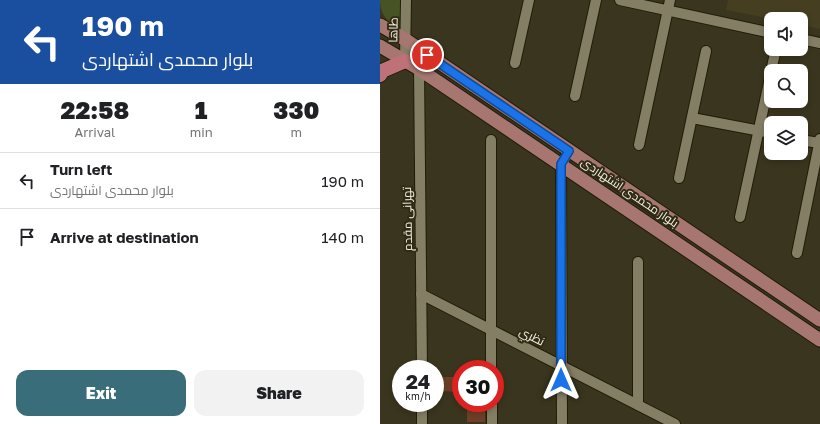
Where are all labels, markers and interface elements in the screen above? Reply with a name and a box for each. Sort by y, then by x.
text: 190 m [82,9,164,42]
map controls [764,12,808,160]
button: sound [764,12,808,56]
icon: left [16,16,68,68]
street label: طاها [385,17,401,43]
pin [410,38,444,72]
icon: arrive [416,44,438,66]
text: بلوار محمدی اشتهاردی [82,48,253,70]
button: search [764,64,808,108]
text: 22:58 [61,95,129,124]
text: 1 [195,95,208,124]
text: 330 [273,95,319,124]
button: layers [764,116,808,160]
text: Arrival [74,124,115,140]
text: min [190,124,213,140]
text: m [291,124,302,140]
street label: بلوار محمدی اشتهاردی [578,154,682,230]
text: Turn left [50,160,112,178]
icon: left [16,170,38,192]
text: 190 m [321,172,364,190]
text: بلوار محمدی اشتهاردی [50,182,174,198]
street label: تهرانی مقدم [399,186,416,251]
icon: arrive [16,226,38,248]
text: Arrive at destination [50,228,199,246]
text: 140 m [321,228,364,246]
street label: نظري [515,323,547,351]
position arrow [540,359,582,401]
speed limit sign: 30 [452,360,504,412]
text: 24 [406,369,430,393]
button: Exit [16,370,186,416]
button: Share [194,370,364,416]
text: km/h [405,390,431,402]

